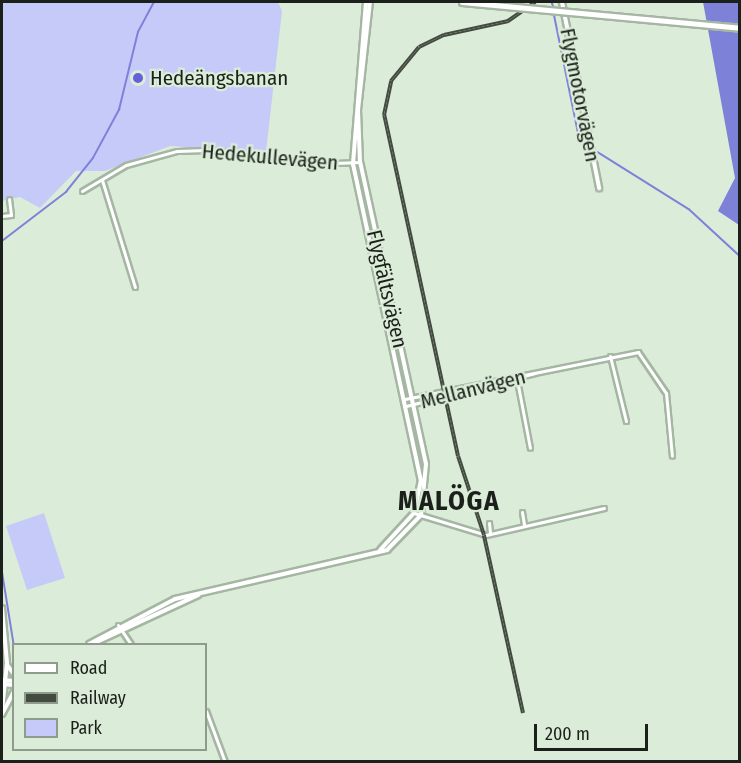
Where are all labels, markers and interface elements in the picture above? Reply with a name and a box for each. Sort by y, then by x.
street label: Flygmotorvägen [555,26,605,164]
place label: Hedeängsbanan [150,65,288,91]
marker: Hedeängsbanan [131,71,145,85]
street label: Hedekullevägen [201,138,339,176]
street label: Flygfältsvägen [361,227,413,351]
street label: Mellanvägen [418,364,528,414]
district label: MALÖGA [398,486,500,518]
legend [12,643,207,751]
text: Road [70,657,107,679]
text: Railway [70,687,126,709]
scale bar [537,712,651,750]
text: Park [70,717,102,739]
text: 200 m [545,723,590,745]

